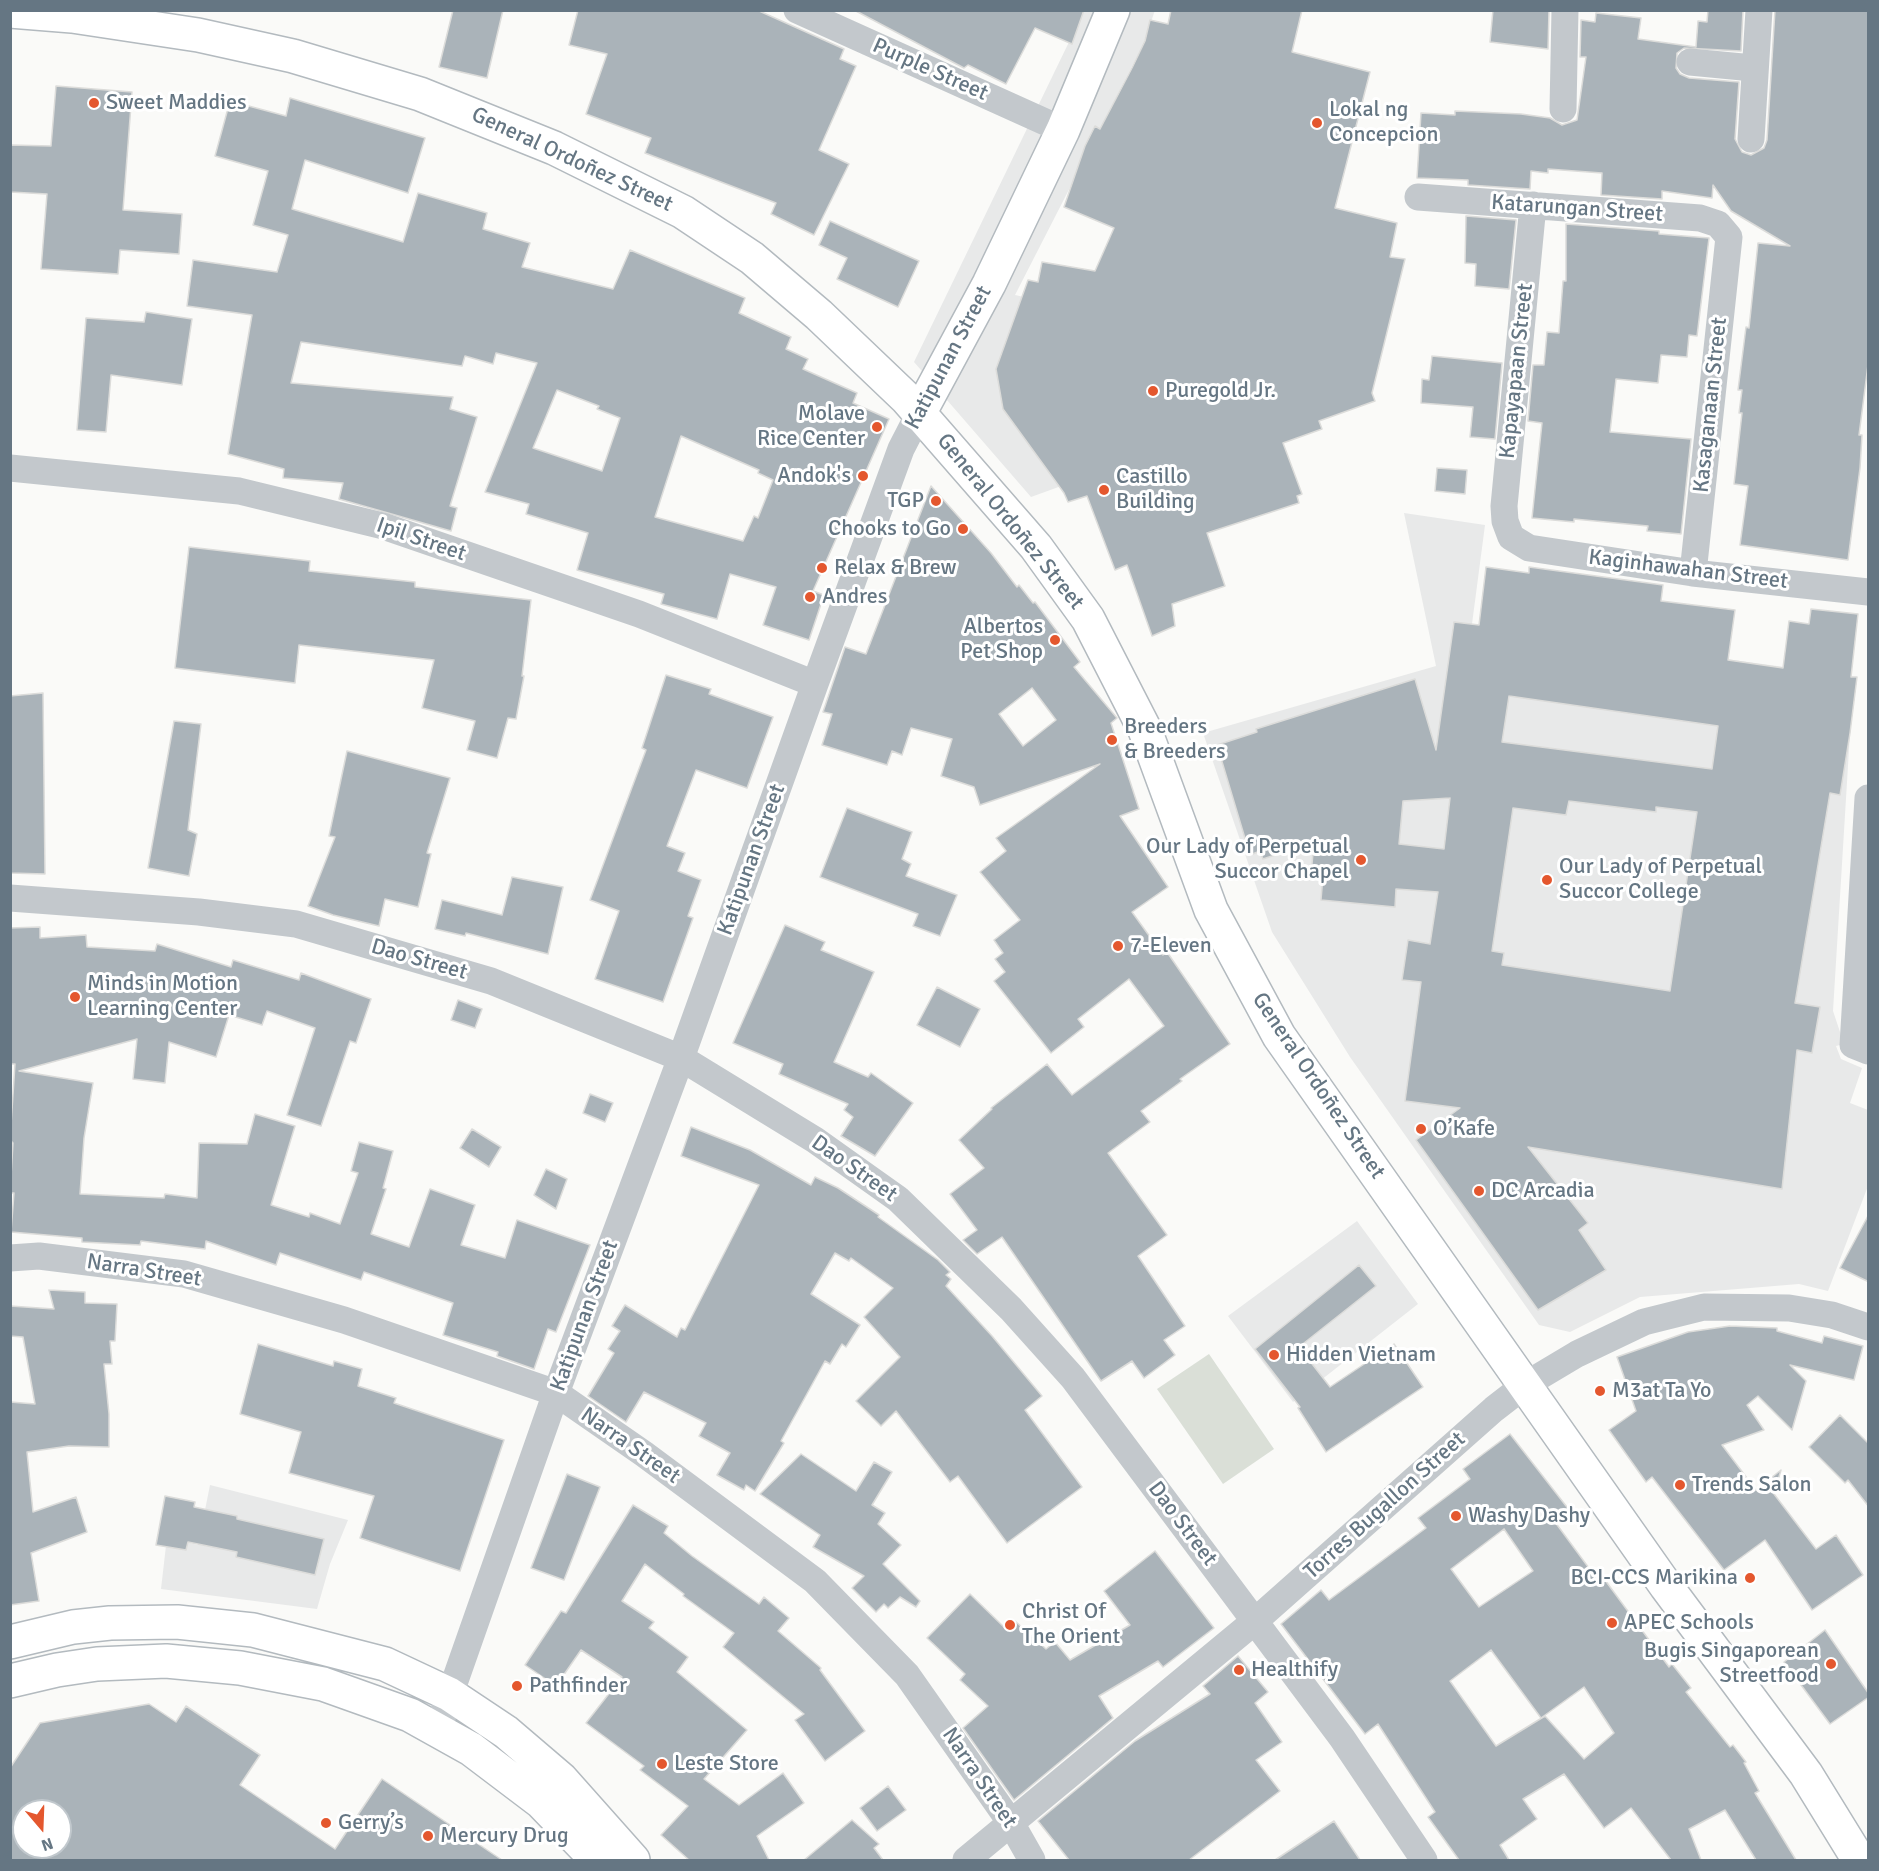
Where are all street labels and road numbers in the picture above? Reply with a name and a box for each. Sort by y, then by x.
street label: Purple Street [868,33,992,107]
street label: General Ordoñez Street [467,102,677,218]
street label: Katarungan Street [1490,190,1664,228]
street label: Katipunan Street [900,282,998,434]
street label: Kapayapaan Street [1495,282,1539,460]
street label: Kasaganaan Street [1689,316,1733,494]
street label: General Ordoñez Street [931,429,1089,615]
street label: Ipil Street [373,512,469,568]
street label: Kaginhawahan Street [1587,545,1789,595]
street label: Katipunan Street [712,781,792,939]
street label: Dao Street [368,934,470,986]
street label: General Ordoñez Street [1246,988,1390,1184]
street label: Dao Street [806,1130,902,1208]
street label: Katipunan Street [545,1237,625,1395]
street label: Narra Street [85,1249,203,1293]
street label: Narra Street [575,1402,685,1490]
street label: Torres Bugallon Street [1299,1427,1471,1585]
street label: Dao Street [1142,1477,1222,1571]
street label: Narra Street [936,1723,1022,1833]

